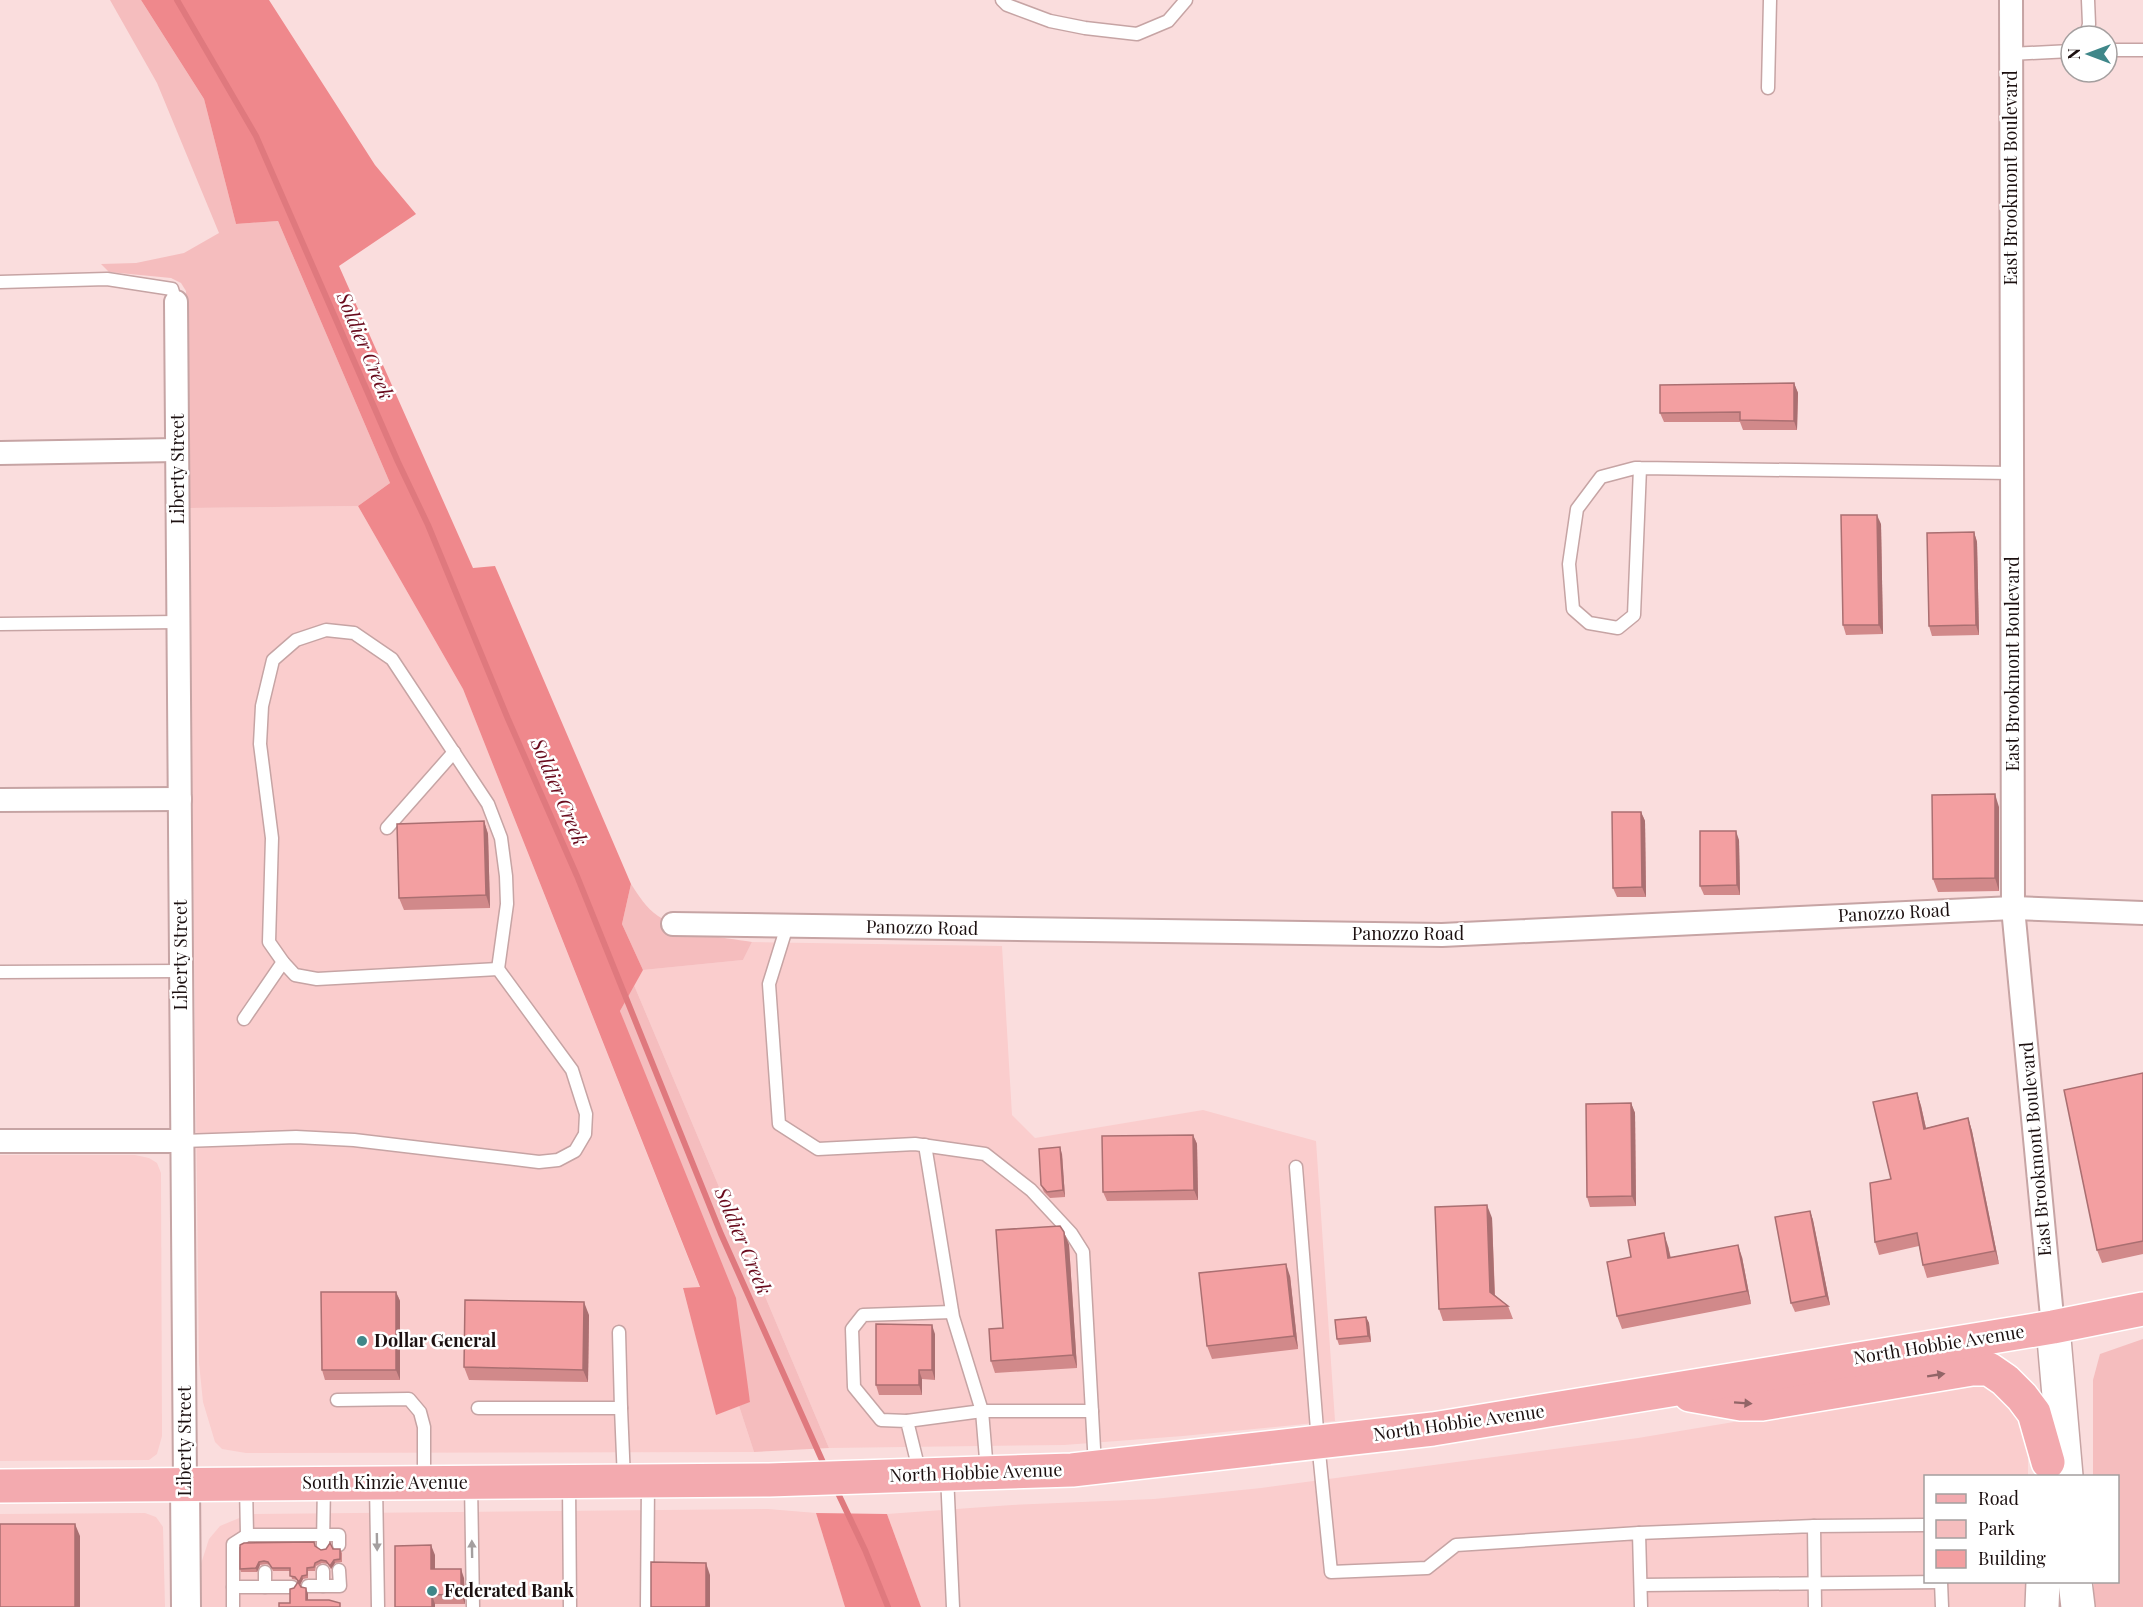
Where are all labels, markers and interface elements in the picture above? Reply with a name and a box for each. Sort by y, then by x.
north arrow [2059,24,2119,84]
text: N [2063,48,2084,60]
street label: East Brookmont Boulevard [1998,70,2022,286]
water label: Soldier Creek [331,287,401,403]
street label: Liberty Street [165,413,189,524]
street label: East Brookmont Boulevard [2000,556,2024,772]
water label: Soldier Creek [525,733,595,849]
street label: Panozzo Road [1837,897,1951,927]
street label: Liberty Street [168,899,192,1010]
street label: Panozzo Road [866,914,979,940]
street label: Panozzo Road [1352,921,1465,945]
street label: East Brookmont Boulevard [2014,1040,2056,1257]
water label: Soldier Creek [709,1182,779,1298]
street label: North Hobbie Avenue [1852,1319,2026,1369]
place label: Dollar General [374,1328,497,1352]
marker: Dollar General [355,1334,369,1348]
one-way arrow [1927,1370,1946,1379]
street label: Liberty Street [172,1385,196,1496]
street label: North Hobbie Avenue [1372,1398,1546,1446]
one-way arrow [1734,1398,1753,1408]
street label: North Hobbie Avenue [889,1457,1063,1487]
street label: South Kinzie Avenue [302,1470,468,1494]
legend [1924,1475,2119,1583]
text: Road [1978,1486,2019,1510]
text: Park [1978,1516,2015,1540]
one-way arrow [372,1532,382,1551]
one-way arrow [467,1539,477,1558]
text: Building [1978,1546,2046,1570]
place label: Federated Bank [444,1578,575,1602]
marker: Federated Bank [425,1584,439,1598]

